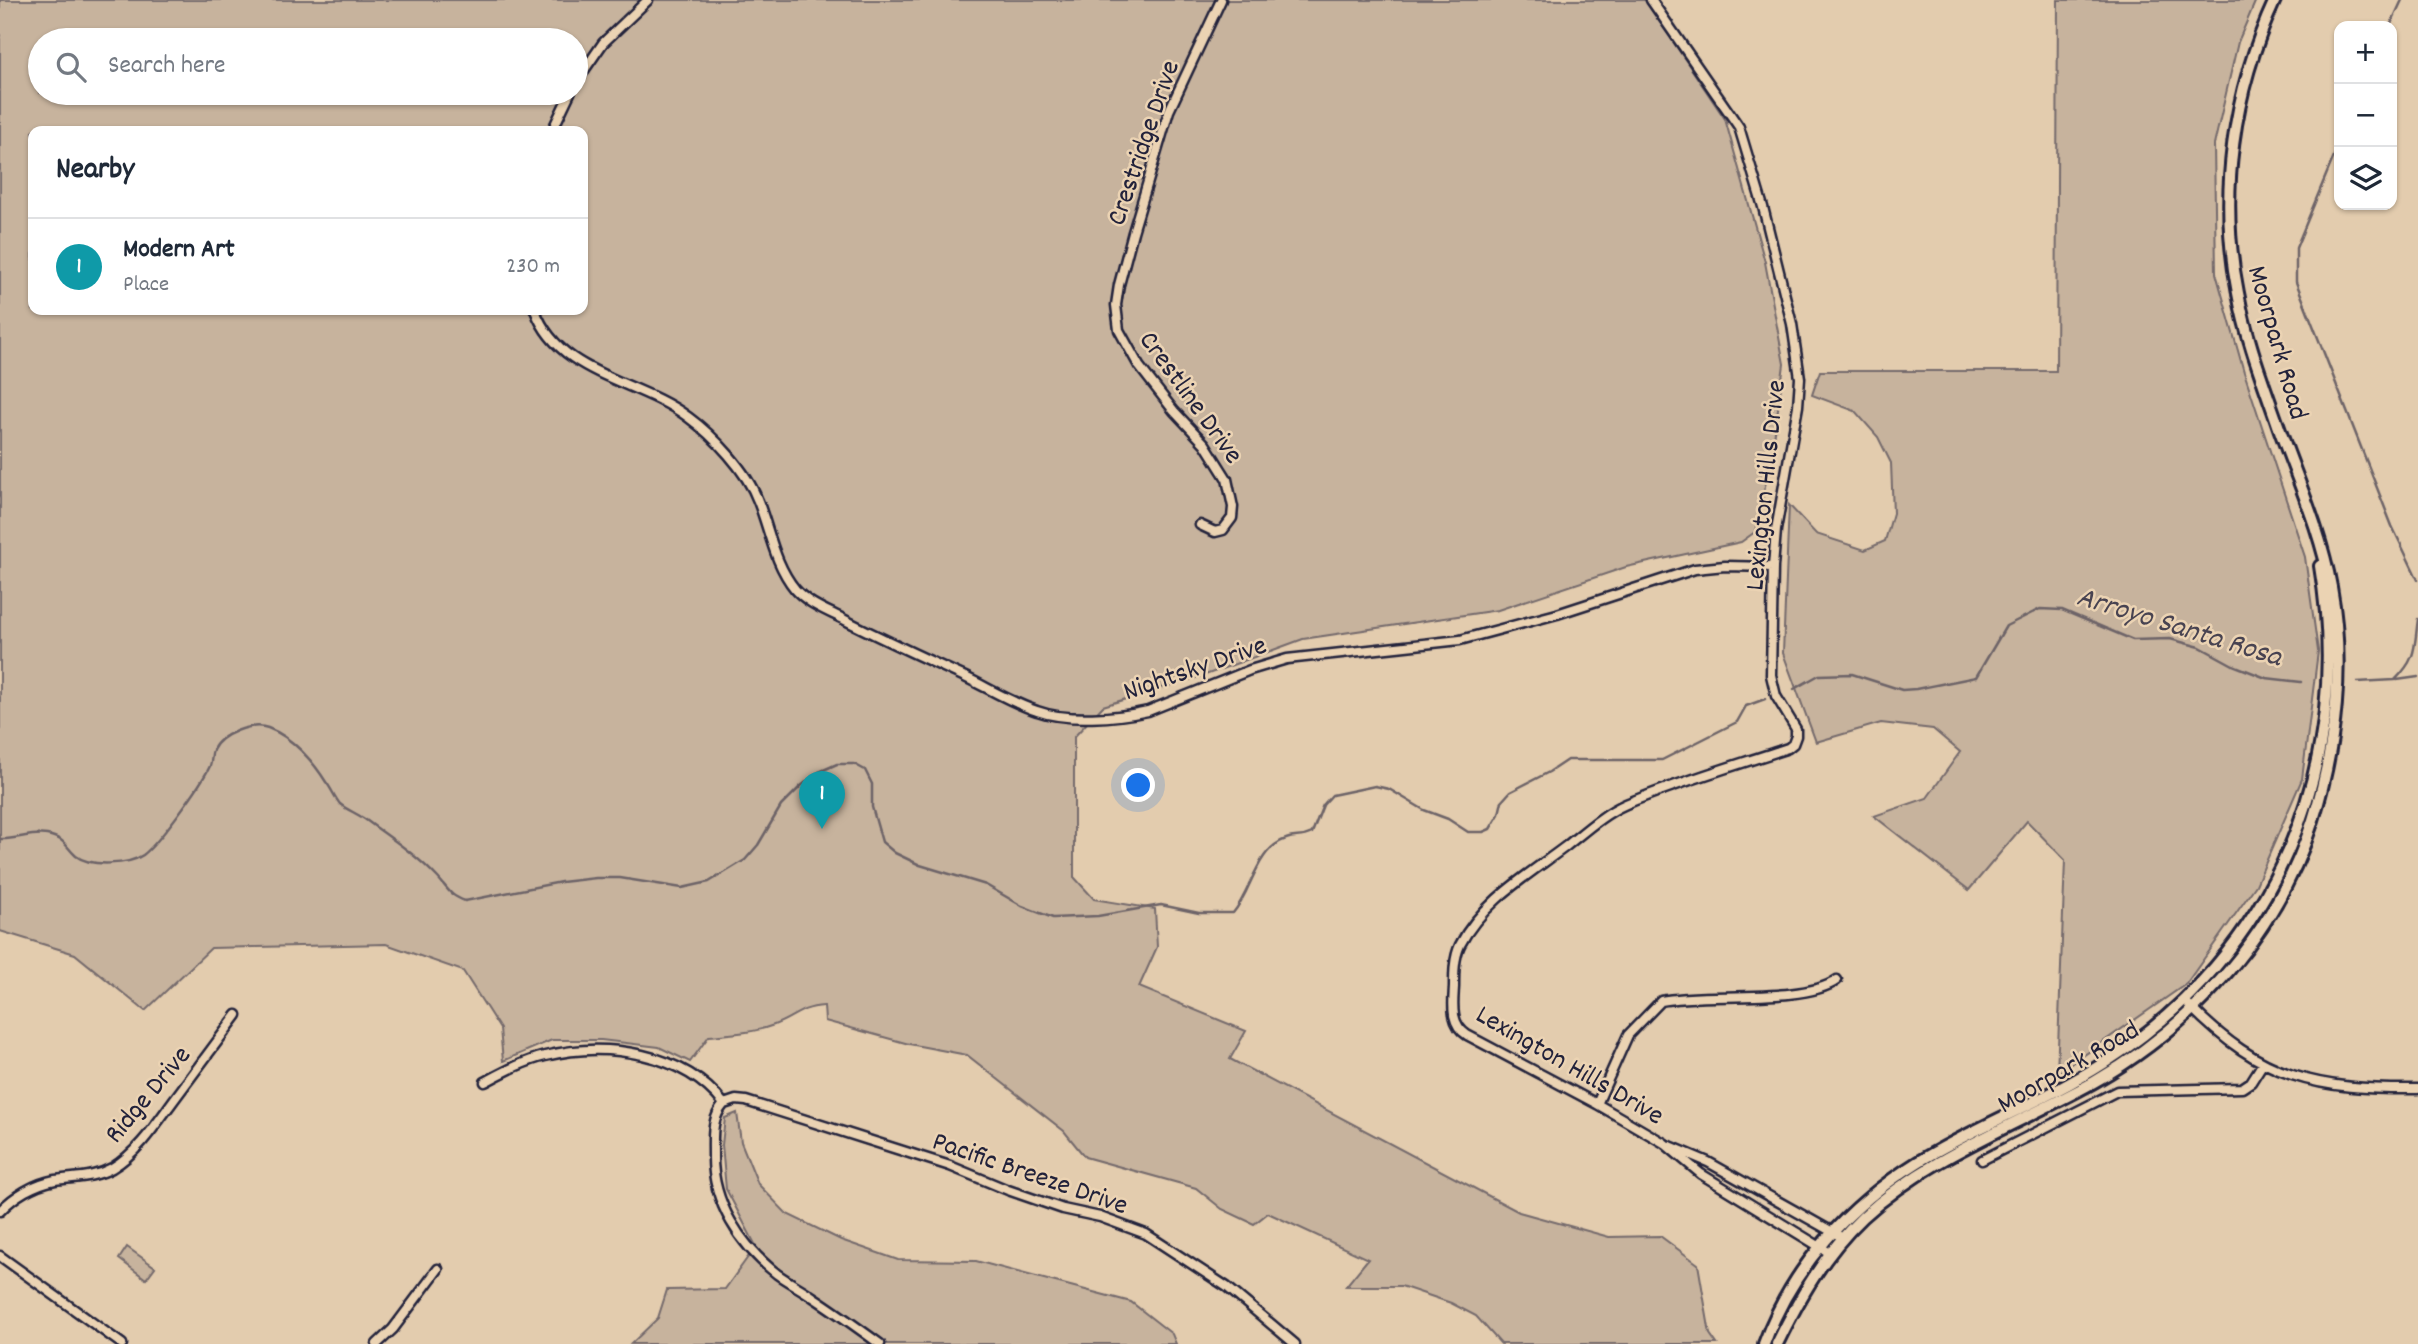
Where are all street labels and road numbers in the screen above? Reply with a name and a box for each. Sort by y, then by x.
street label: Crestridge Drive [1099,56,1193,232]
street label: Moorpark Road [2234,262,2316,425]
street label: Crestline Drive [1127,324,1251,474]
street label: Lexington Hills Drive [1737,378,1799,593]
street label: Nightsky Drive [1119,628,1273,714]
street label: Lexington Hills Drive [1467,997,1670,1138]
street label: Moorpark Road [1991,1012,2148,1126]
street label: Ridge Drive [97,1039,203,1154]
street label: Pacific Breeze Drive [926,1124,1133,1228]

